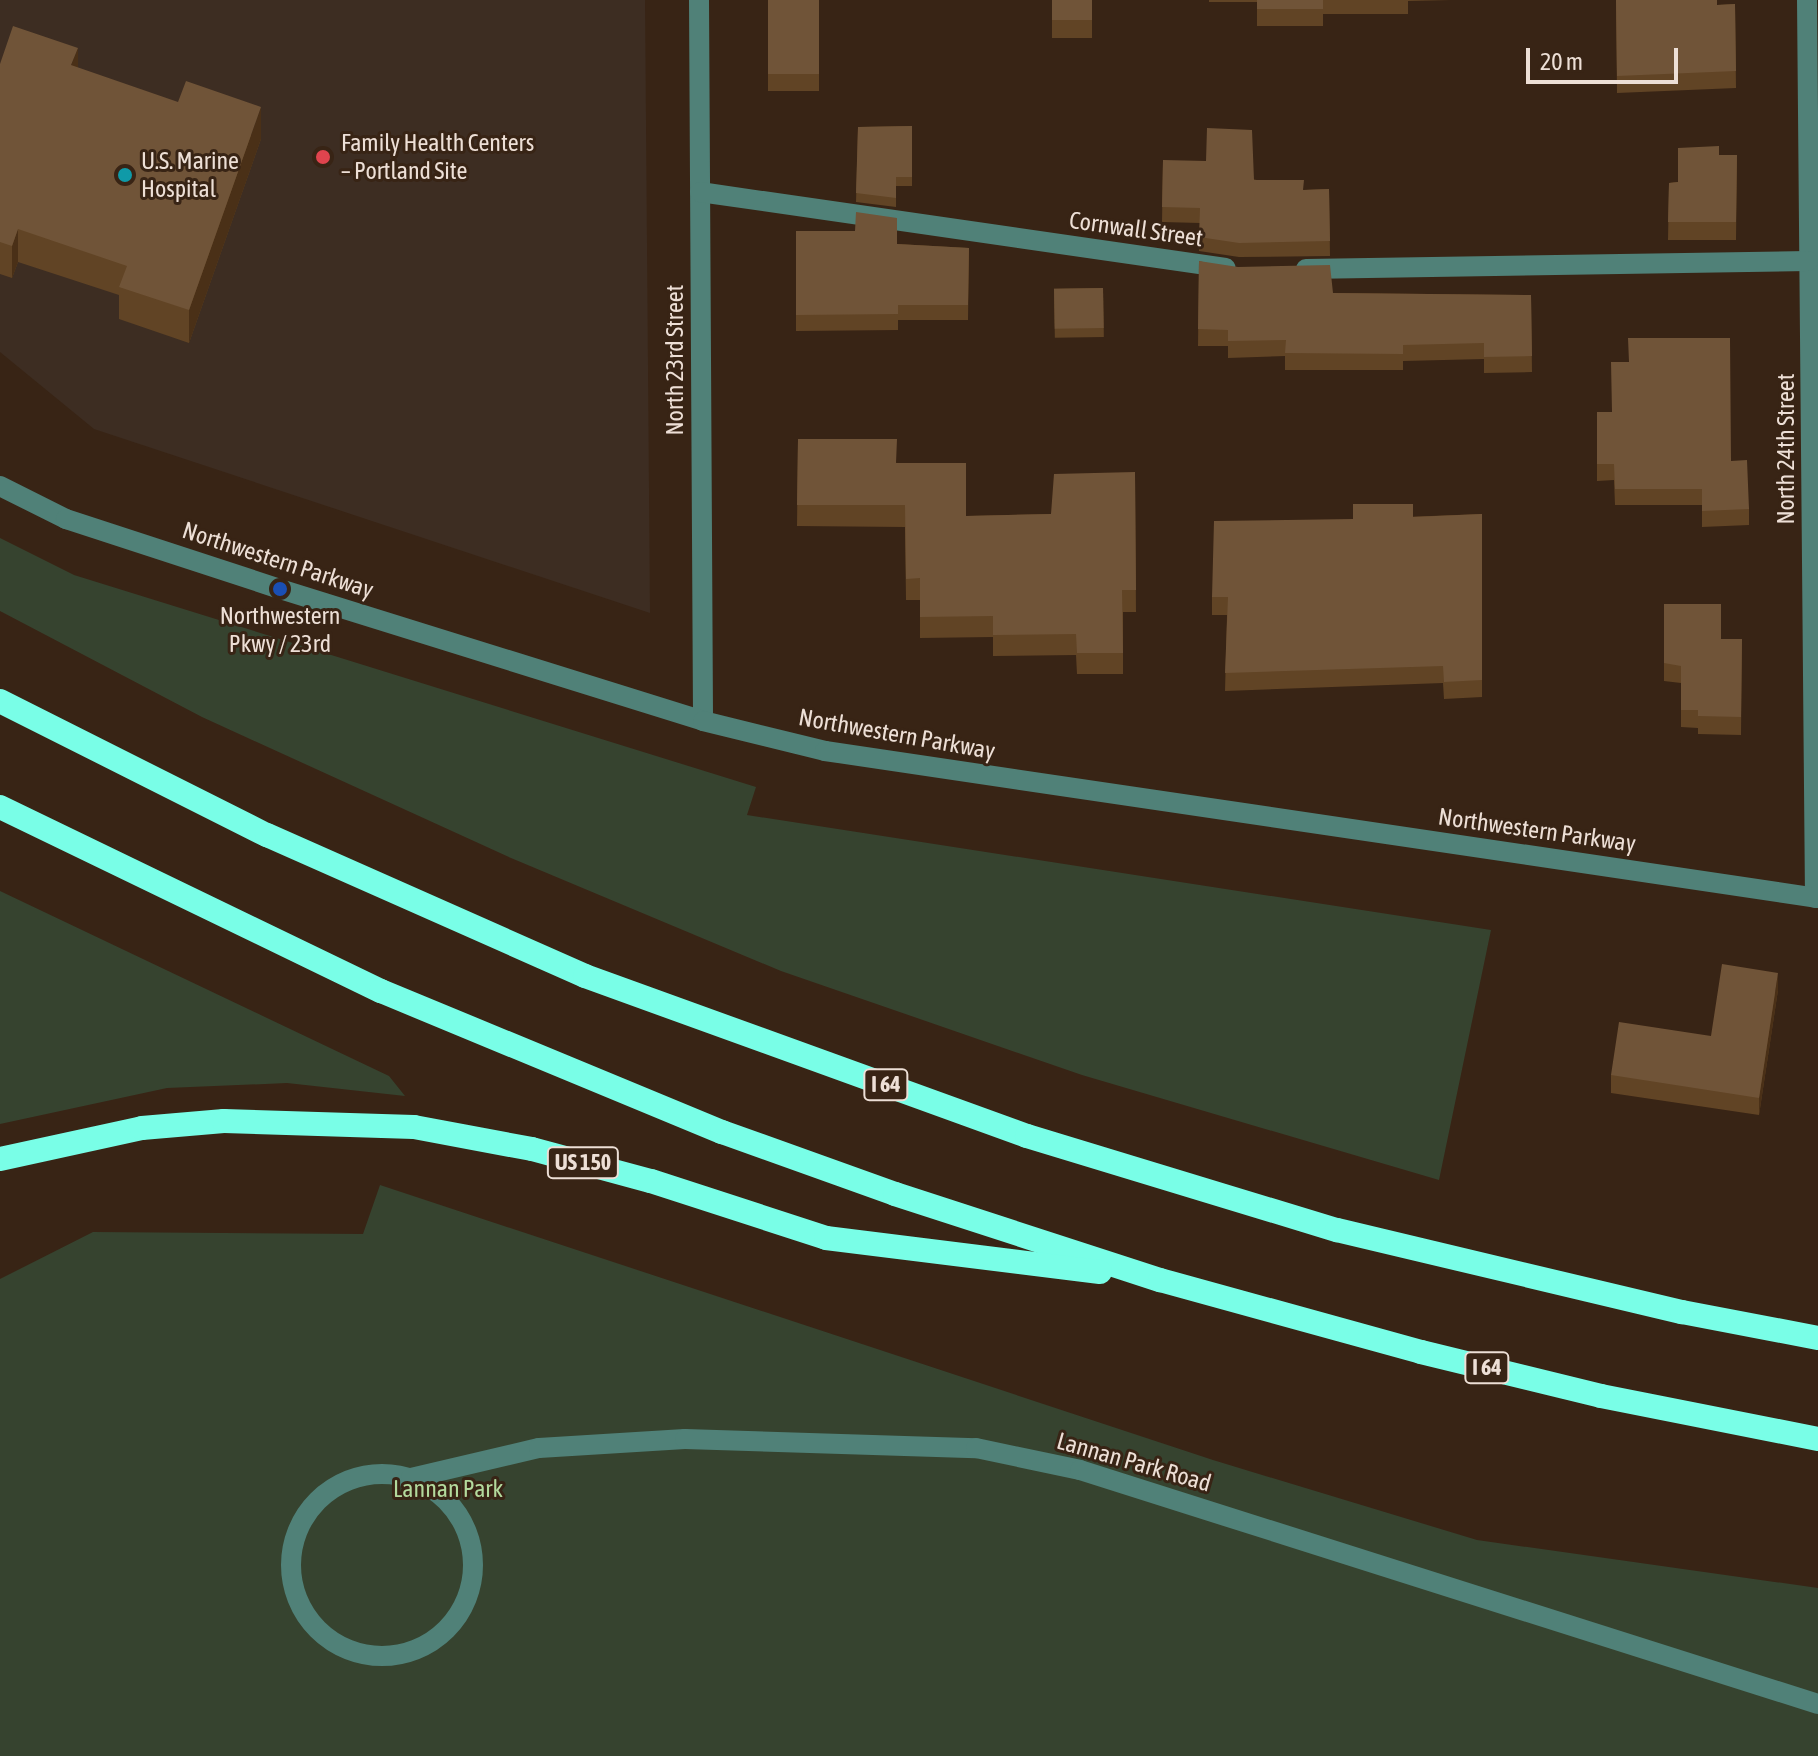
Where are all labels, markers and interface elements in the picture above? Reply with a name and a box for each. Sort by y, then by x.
scale bar [1530,32,1682,82]
text: 20 m [1540,48,1583,75]
place label: Family Health Centers – Portland Site [341,129,534,185]
marker: Family Health Centers – Portland Site [312,146,334,168]
place label: U.S. Marine Hospital [141,147,239,203]
marker: U.S. Marine Hospital [116,166,134,184]
street label: Cornwall Street [1067,205,1205,253]
street label: North 23rd Street [661,284,689,436]
street label: North 24th Street [1772,373,1800,525]
street label: Northwestern Parkway [179,516,377,604]
marker: Northwestern Pkwy / 23rd [271,580,289,598]
place label: Northwestern Pkwy / 23rd [220,602,340,658]
street label: Northwestern Parkway [796,703,998,765]
street label: Northwestern Parkway [1436,802,1638,858]
road number: I 64 [862,1067,910,1103]
road number: US 150 [545,1145,621,1181]
road number: I 64 [1463,1350,1511,1386]
street label: Lannan Park Road [1054,1426,1214,1498]
park label: Lannan Park [393,1475,503,1503]

